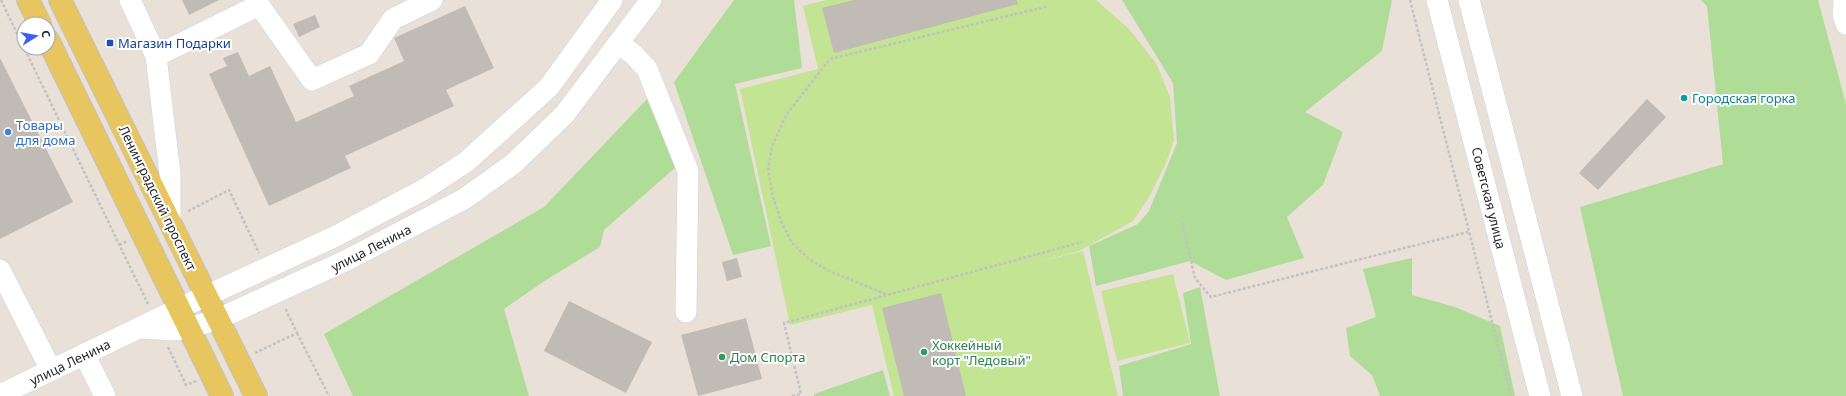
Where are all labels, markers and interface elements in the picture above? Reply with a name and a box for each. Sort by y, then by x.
north arrow [16,16,56,56]
text: С [38,29,54,39]
place label: Магазин Подарки [118,34,231,52]
marker: Магазин Подарки [105,38,115,48]
place label: Городская горка [1692,89,1795,107]
marker: Городская горка [1679,93,1689,103]
place label: Товары для дома [16,116,76,149]
street label: Ленинградский проспект [115,122,201,274]
marker: Товары для дома [3,127,13,137]
street label: Советская улица [1468,145,1510,251]
street label: улица Ленина [328,220,414,276]
street label: улица Ленина [27,335,113,389]
place label: Хоккейный корт "Ледовый" [932,336,1031,369]
marker: Хоккейный корт "Ледовый" [919,347,929,357]
place label: Дом Спорта [730,348,806,366]
marker: Дом Спорта [717,352,727,362]

